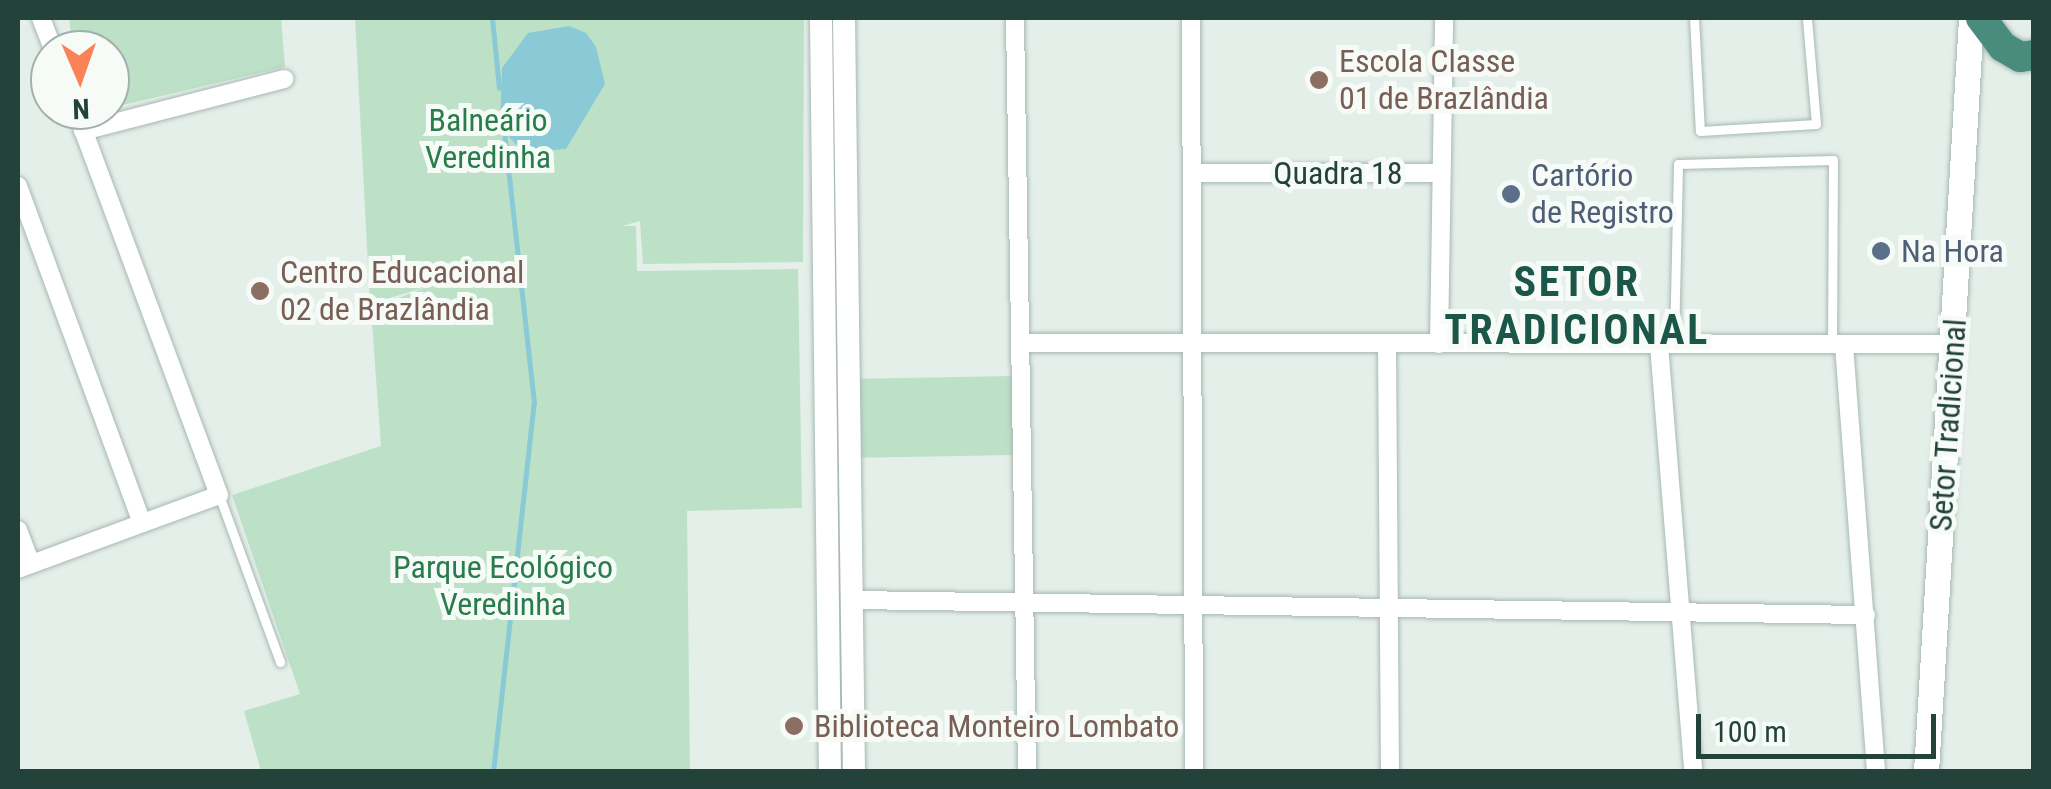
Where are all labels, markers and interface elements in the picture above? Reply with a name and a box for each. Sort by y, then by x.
north arrow [30,30,130,130]
place label: Escola Classe 01 de Brazlândia [1339,43,1549,118]
marker: Escola Classe 01 de Brazlândia [1308,69,1330,91]
text: N [72,92,90,125]
park label: Balneário Veredinha [425,102,551,177]
street label: Quadra 18 [1273,154,1403,192]
place label: Cartório de Registro [1531,157,1674,232]
marker: Cartório de Registro [1500,183,1522,205]
place label: Na Hora [1901,232,2004,270]
marker: Na Hora [1870,240,1892,262]
place label: Centro Educacional 02 de Brazlândia [280,254,524,329]
district label: SETOR TRADICIONAL [1444,257,1710,356]
marker: Centro Educacional 02 de Brazlândia [249,280,271,302]
street label: Setor Tradicional [1921,317,1975,533]
park label: Parque Ecológico Veredinha [393,549,613,624]
scale bar [1701,694,1941,756]
place label: Biblioteca Monteiro Lombato [814,707,1179,745]
text: 100 m [1713,714,1787,749]
marker: Biblioteca Monteiro Lombato [783,715,805,737]

